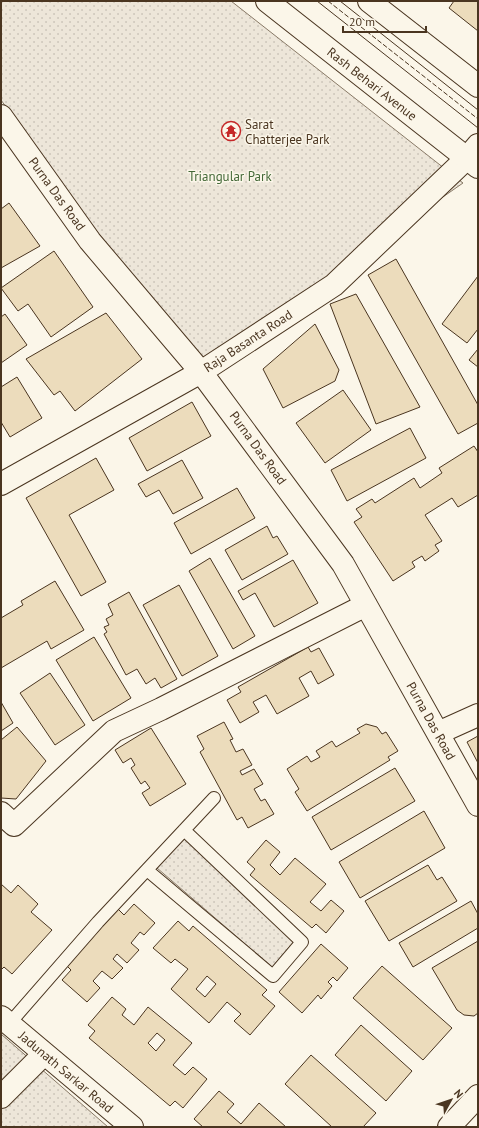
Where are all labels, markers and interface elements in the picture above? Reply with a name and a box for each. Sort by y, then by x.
scale bar [343,8,426,34]
text: 20 m [349,14,375,29]
street label: Rash Behari Avenue [324,44,420,124]
place label: Sarat Chatterjee Park [245,116,330,148]
temple icon: Sarat Chatterjee Park [220,120,242,142]
street label: Purna Das Road [25,154,89,234]
park label: Triangular Park [188,168,272,185]
street label: Raja Basanta Road [200,306,296,376]
street label: Purna Das Road [226,408,290,488]
street label: Purna Das Road [403,679,459,763]
street label: Jadunath Sarkar Road [14,1027,117,1117]
north arrow [431,1080,471,1120]
text: N [451,1086,466,1101]

